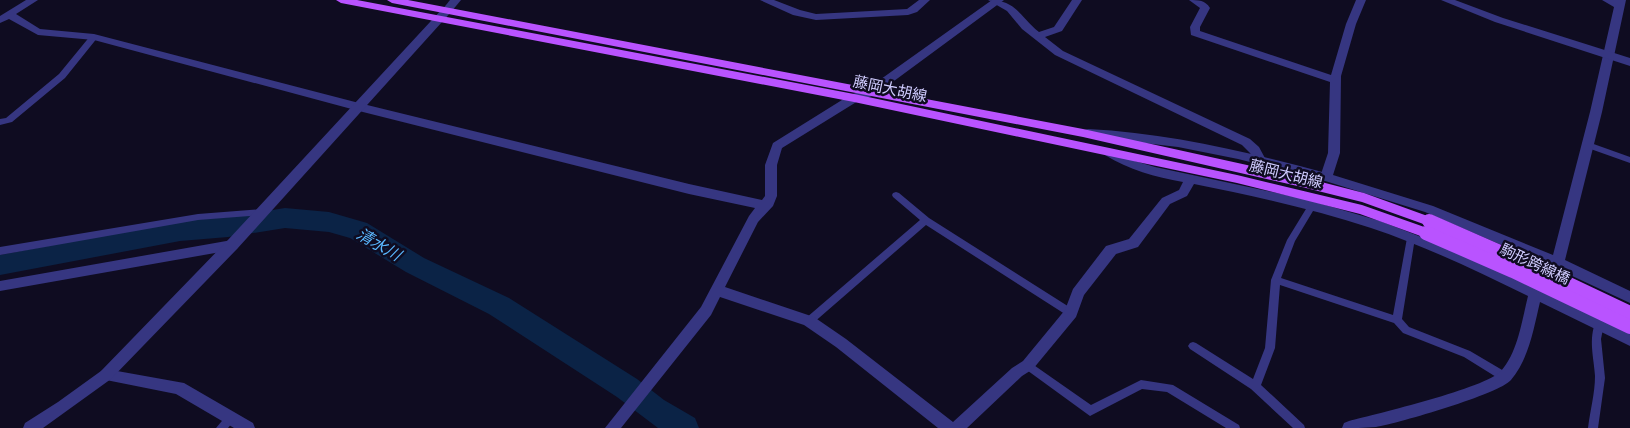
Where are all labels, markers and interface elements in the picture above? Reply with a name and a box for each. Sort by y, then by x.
street label: 藤岡大胡線 [851,71,929,108]
street label: 藤岡大胡線 [1247,155,1325,194]
water label: 清水川 [352,223,407,267]
street label: 駒形跨線橋 [1496,239,1573,290]

